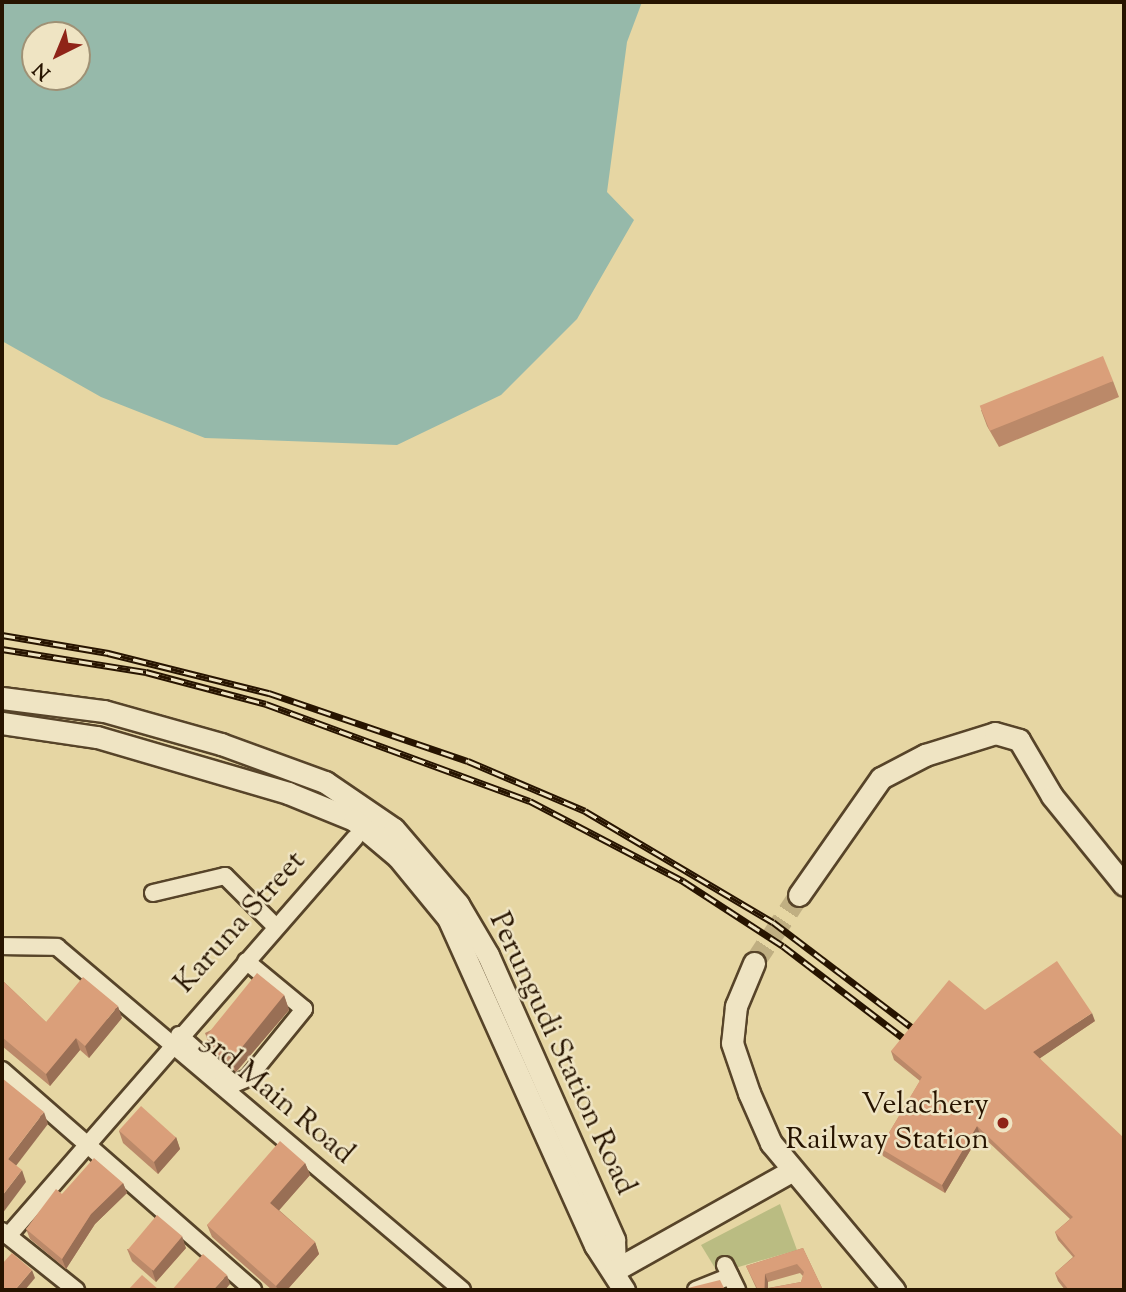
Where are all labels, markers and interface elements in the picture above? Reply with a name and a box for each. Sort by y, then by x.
north arrow [21,21,91,91]
text: N [28,55,57,85]
street label: Karuna Street [168,844,314,1002]
street label: Perungudi Station Road [480,907,642,1201]
street label: 3rd Main Road [193,1025,361,1173]
place label: Velachery Railway Station [785,1088,989,1158]
marker: Velachery Railway Station [995,1115,1011,1131]

